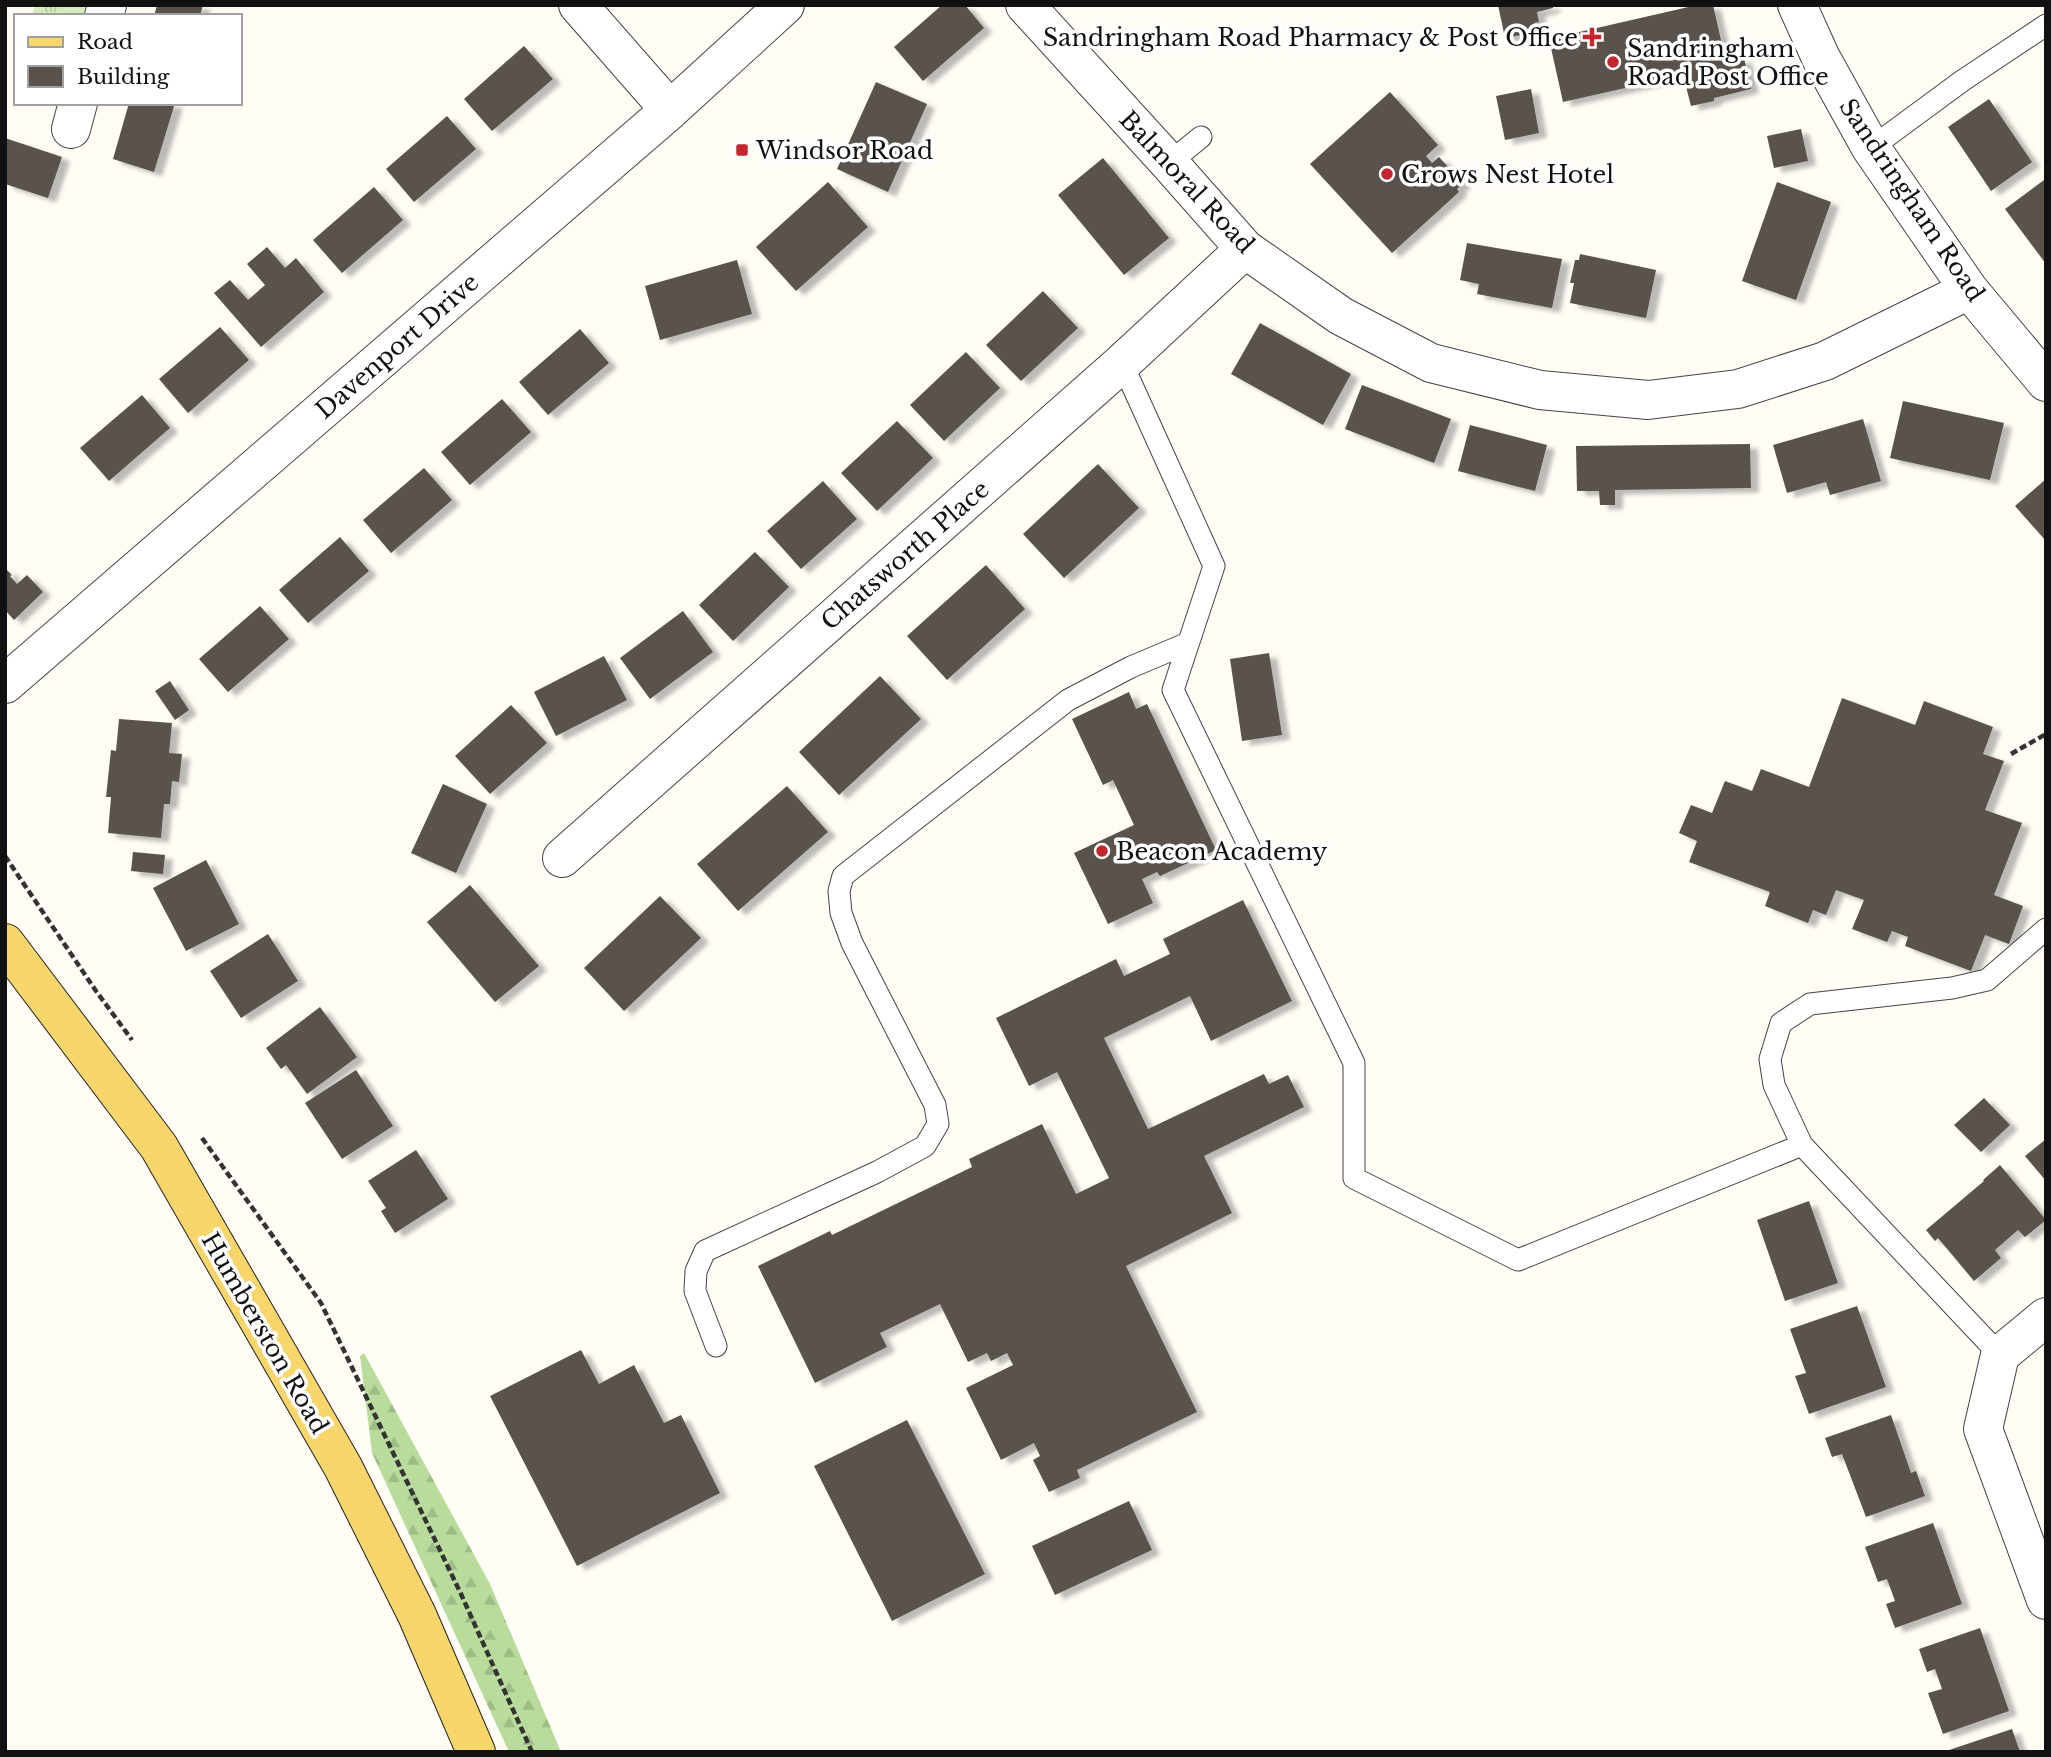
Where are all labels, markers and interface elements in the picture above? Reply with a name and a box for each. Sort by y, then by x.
legend [14,14,242,105]
place label: Sandringham Road Pharmacy & Post Office [1043,23,1578,52]
text: Road [77,29,133,55]
marker: Sandringham Road Pharmacy & Post Office [1584,29,1600,45]
place label: Sandringham Road Post Office [1627,34,1829,91]
marker: Sandringham Road Post Office [1605,54,1621,70]
text: Building [77,64,170,90]
street label: Sandringham Road [1833,93,1991,307]
street label: Balmoral Road [1114,105,1260,259]
place label: Windsor Road [755,136,933,165]
marker: Windsor Road [734,142,750,158]
place label: Crows Nest Hotel [1401,160,1614,189]
marker: Crows Nest Hotel [1379,166,1395,182]
street label: Davenport Drive [310,267,484,425]
street label: Chatsworth Place [815,474,995,636]
place label: Beacon Academy [1116,837,1328,866]
marker: Beacon Academy [1094,843,1110,859]
street label: Humberston Road [196,1227,334,1439]

